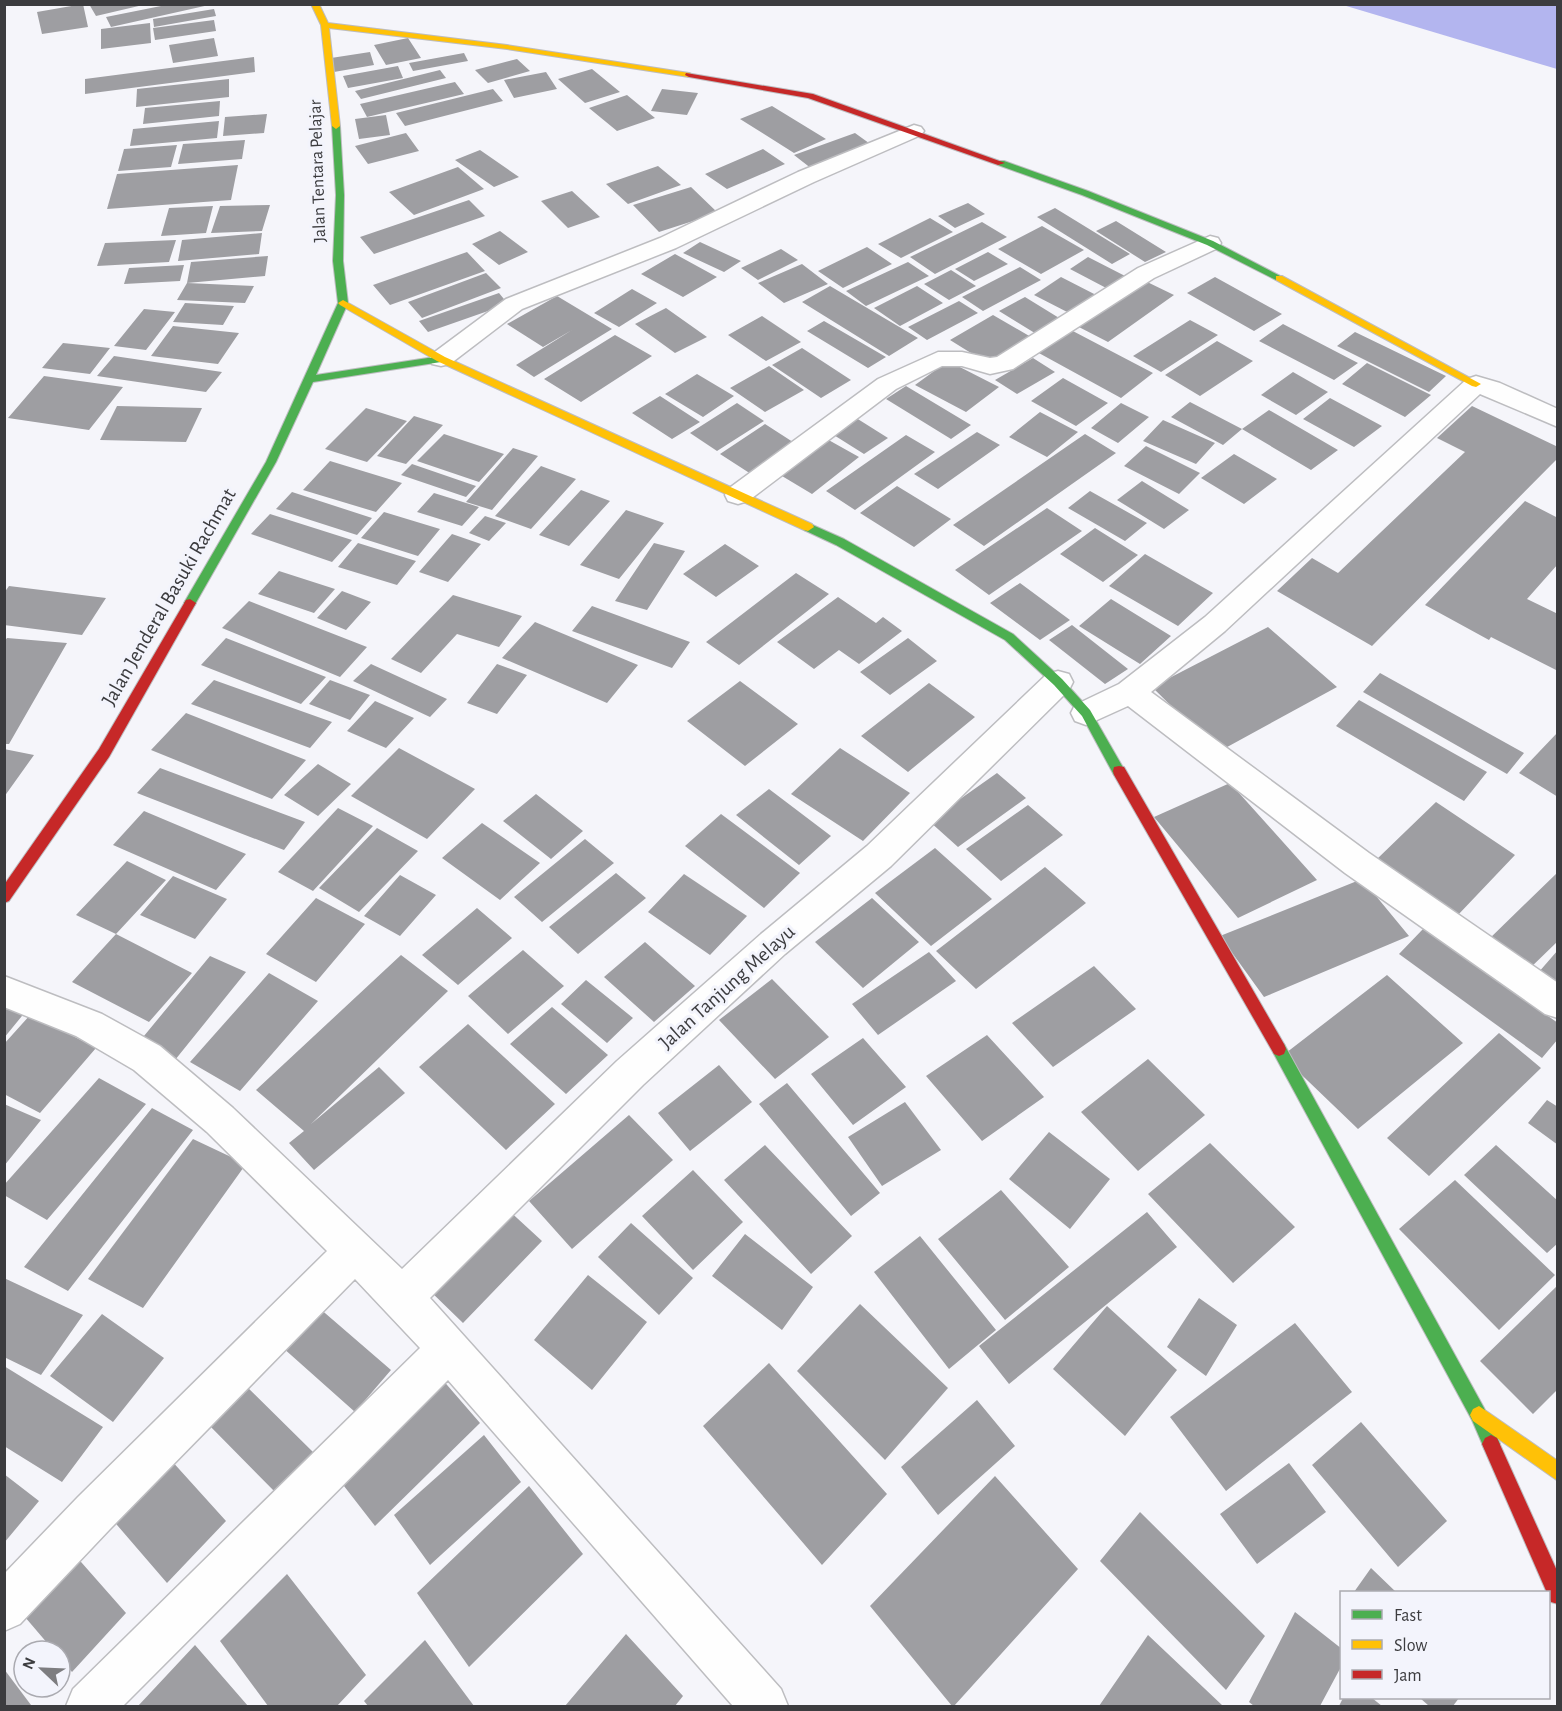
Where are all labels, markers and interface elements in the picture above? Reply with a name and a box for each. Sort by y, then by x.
street label: Jalan Tentara Pelajar [307,99,329,243]
street label: Jalan Jenderal Basuki Rachmat [98,484,240,709]
street label: Jalan Tanjung Melayu [655,921,799,1053]
legend [1340,1591,1550,1699]
text: Fast [1394,1607,1422,1625]
text: Slow [1394,1637,1427,1655]
north arrow [12,1639,72,1699]
text: N [20,1655,39,1672]
text: Jam [1394,1667,1422,1685]

